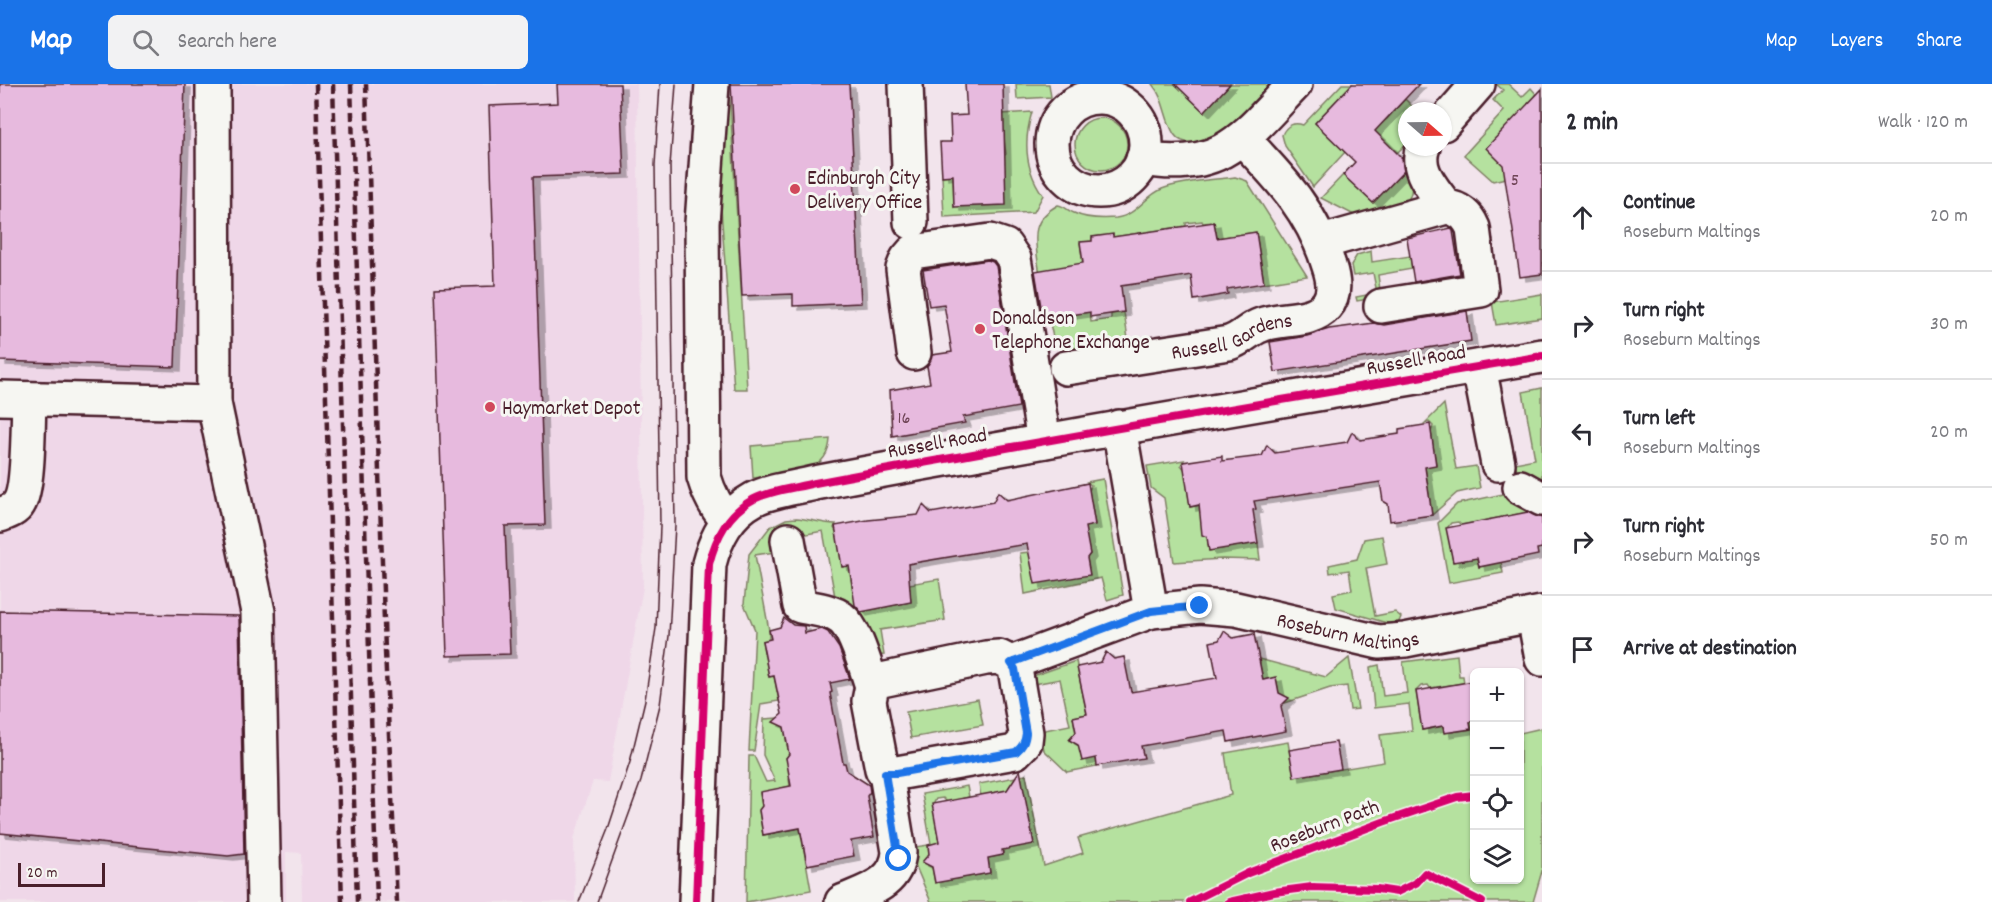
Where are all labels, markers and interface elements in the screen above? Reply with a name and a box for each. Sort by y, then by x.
search box [108,15,528,69]
text: Map [30,22,72,62]
icon: search [129,26,162,59]
text: Search here [177,27,277,58]
text: Map [1766,27,1797,57]
text: Layers [1830,27,1883,57]
text: Share [1916,27,1962,57]
north arrow [1398,102,1452,156]
text: 2 min [1566,105,1618,142]
text: Walk · 120 m [1878,109,1968,137]
place label: Edinburgh City Delivery Office [807,165,922,219]
house number: 5 [1511,169,1519,194]
marker: Edinburgh City Delivery Office [788,182,802,196]
text: Continue [1623,188,1695,219]
icon: ahead [1566,201,1599,234]
text: 20 m [1930,203,1968,231]
text: Roseburn Maltings [1623,219,1761,247]
text: Turn right [1623,296,1705,327]
place label: Donaldson Telephone Exchange [992,305,1150,359]
street label: Russell Gardens [1169,307,1294,370]
icon: right [1566,309,1599,342]
text: 30 m [1930,311,1968,339]
marker: Donaldson Telephone Exchange [973,322,987,336]
text: Roseburn Maltings [1623,327,1761,355]
street label: Russell Road [1365,338,1469,385]
place label: Haymarket Depot [502,395,641,425]
marker: Haymarket Depot [483,400,497,414]
text: Turn left [1623,404,1695,435]
house number: 16 [898,407,910,432]
icon: left [1566,417,1599,450]
text: 20 m [1930,419,1968,447]
street label: Russell Road [886,421,990,468]
text: Roseburn Maltings [1623,435,1761,463]
text: Turn right [1623,512,1705,543]
icon: right [1566,525,1599,558]
text: 50 m [1930,527,1968,555]
text: Roseburn Maltings [1623,543,1761,571]
route end [1186,592,1212,618]
street label: Roseburn Maltings [1273,607,1422,660]
icon: arrive [1566,633,1599,666]
text: Arrive at destination [1623,634,1797,665]
map controls [1470,668,1524,884]
button: + [1470,668,1524,722]
button: − [1470,722,1524,776]
button: locate [1470,776,1524,830]
street label: Roseburn Path [1266,793,1384,862]
button: layers [1470,830,1524,884]
route start [885,845,911,871]
scale bar [18,860,105,888]
text: 20 m [27,862,57,885]

